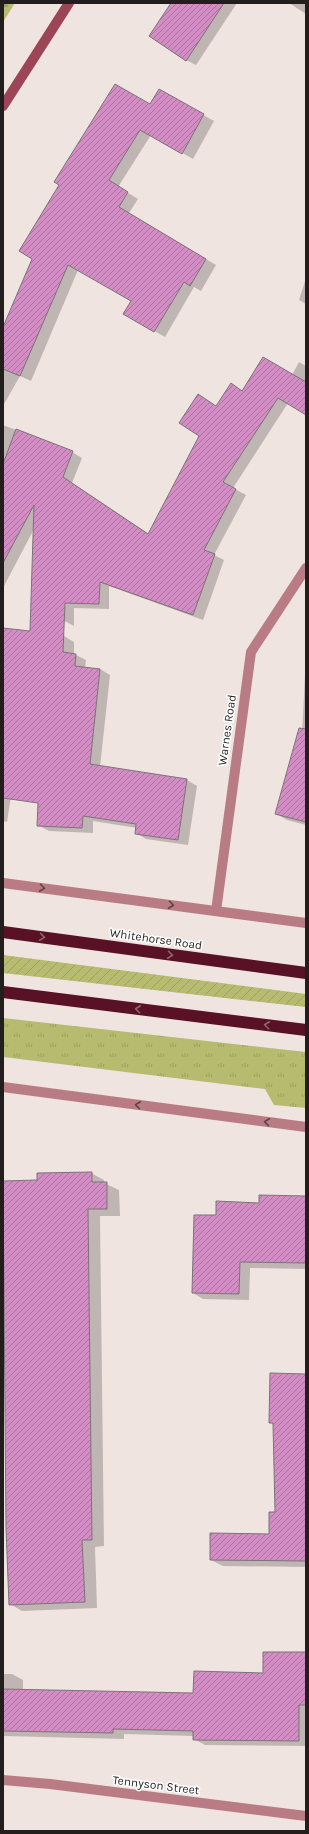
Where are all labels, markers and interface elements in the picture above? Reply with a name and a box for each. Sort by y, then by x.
street label: Warnes Road [215,694,239,766]
one-way arrow [39,883,45,892]
one-way arrow [168,900,174,909]
street label: Whitehorse Road [109,926,203,952]
one-way arrow [39,932,45,941]
one-way arrow [167,950,174,959]
one-way arrow [135,1004,141,1013]
one-way arrow [264,1021,270,1030]
one-way arrow [135,1101,142,1110]
one-way arrow [264,1118,270,1127]
street label: Tennyson Street [112,1773,201,1797]

